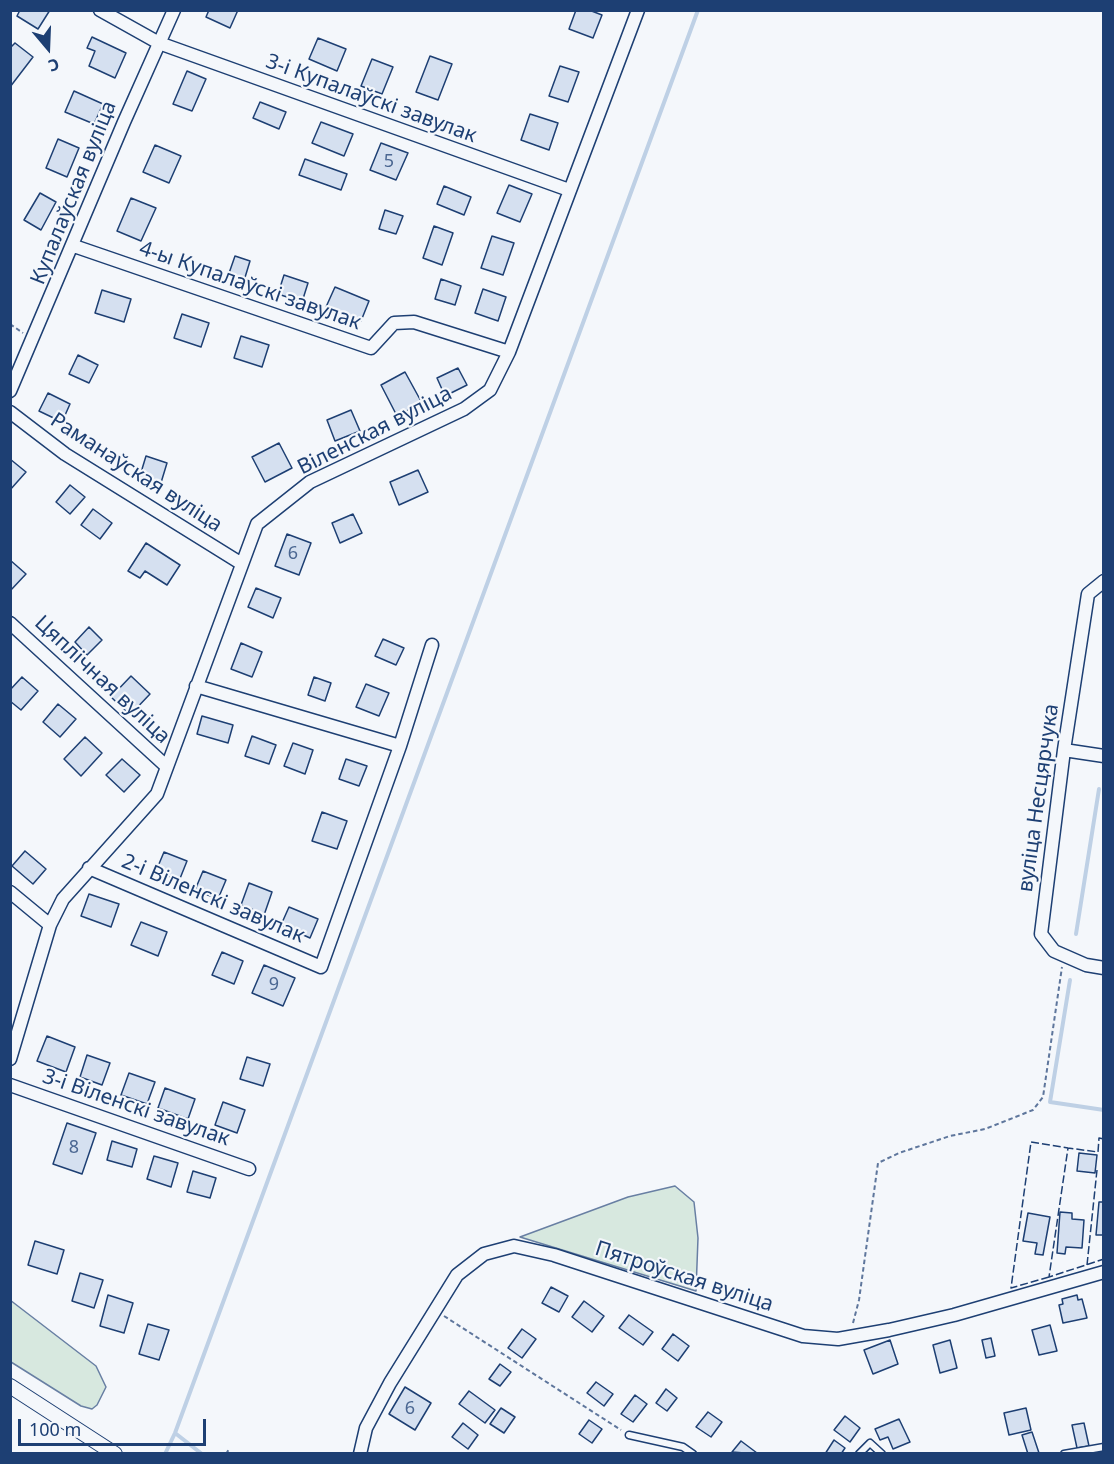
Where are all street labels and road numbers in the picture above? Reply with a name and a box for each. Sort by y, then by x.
street label: 3-і Купалаўскі завулак [262,49,480,149]
street label: Купалаўская вуліца [26,98,122,288]
street label: 4-ы Купалаўскі завулак [136,236,364,336]
street label: Віленская вуліца [294,381,456,481]
street label: Раманаўская вуліца [45,408,227,538]
street label: Цяплічная вуліца [29,611,175,749]
street label: вуліца Несцярчука [1013,702,1065,894]
street label: 2-і Віленскі завулак [118,849,308,949]
street label: 3-і Віленскі завулак [39,1064,233,1152]
street label: Пятроўская вуліца [592,1236,776,1318]

